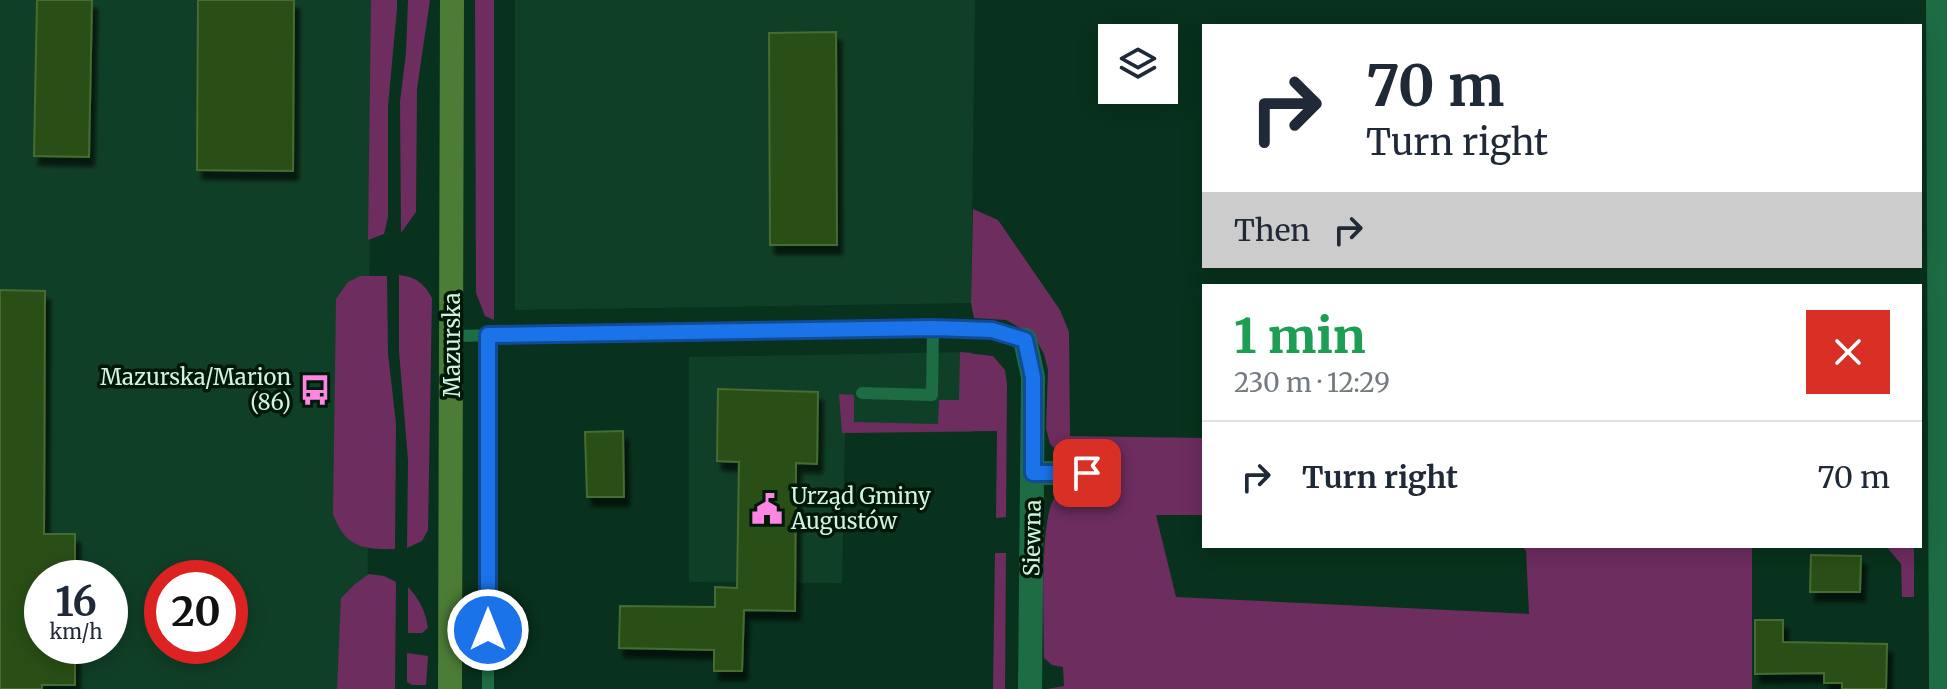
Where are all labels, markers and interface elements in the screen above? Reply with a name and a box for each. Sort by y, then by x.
map controls [1098,24,1178,104]
button: layers [1098,24,1178,104]
text: 70 m [1366,51,1504,121]
icon: right [1234,56,1338,160]
text: Turn right [1366,120,1548,165]
icon: right [1326,208,1370,252]
text: Then [1234,211,1310,249]
street label: Mazurska [438,292,466,398]
text: 1 min [1234,306,1366,366]
button: close [1806,310,1890,394]
place label: Mazurska/Marion (86) [100,363,291,416]
text: 230 m · 12:29 [1234,366,1390,399]
bus stop icon: Mazurska/Marion (86) [298,373,332,407]
pin [1053,439,1121,507]
icon: arrive [1065,451,1109,495]
icon: right [1234,455,1278,499]
text: Turn right [1302,458,1458,496]
text: 70 m [1817,458,1890,496]
place label: Urząd Gminy Augustów [790,482,931,535]
public building icon: Urząd Gminy Augustów [750,492,784,526]
street label: Siewna [1017,499,1047,577]
speed limit sign: 20 [144,560,248,664]
text: 16 [55,577,97,627]
position arrow [446,588,530,672]
text: km/h [50,619,102,644]

